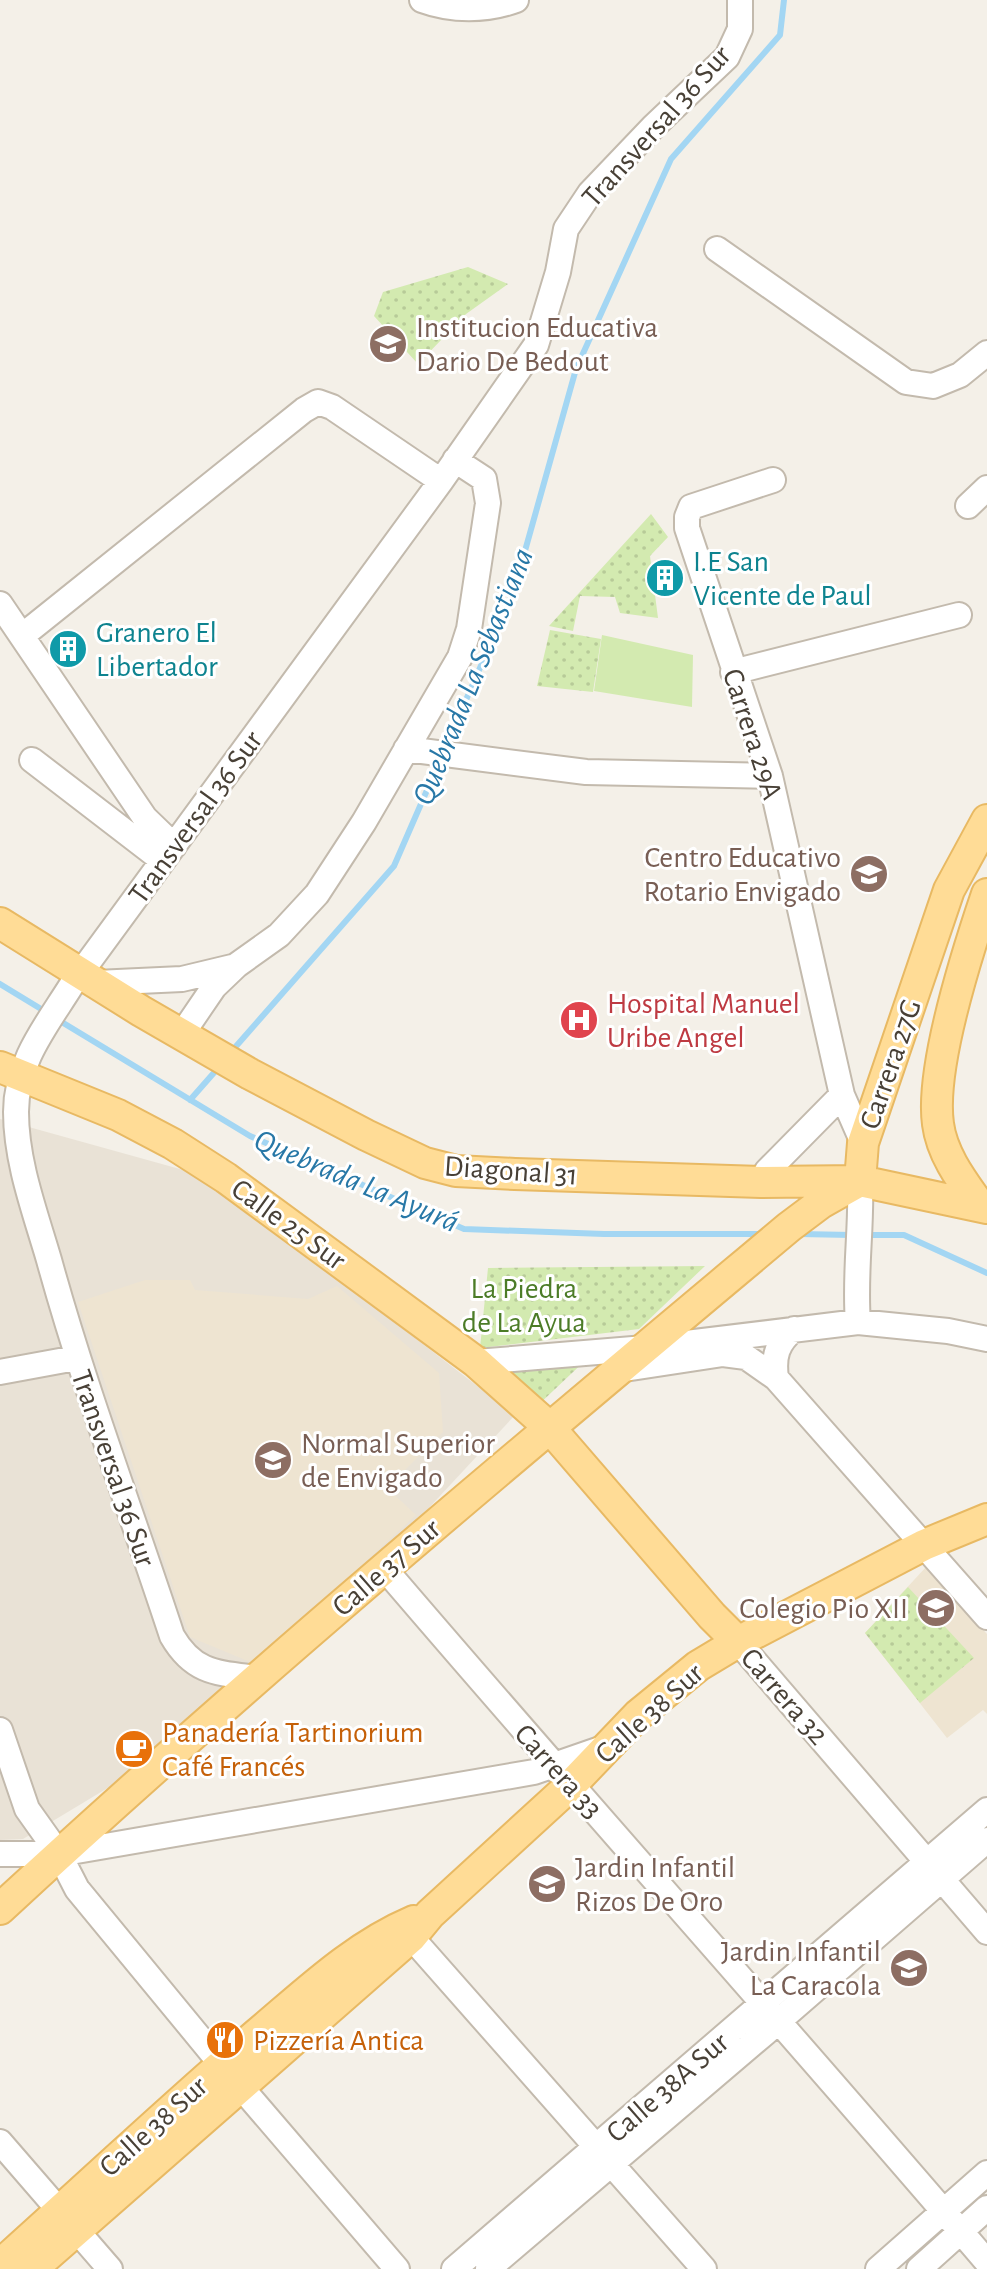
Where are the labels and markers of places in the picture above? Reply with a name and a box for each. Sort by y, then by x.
place label: Institucion Educativa Dario De Bedout [416,313,658,377]
school or university icon: Institucion Educativa Dario De Bedout [367,323,409,365]
place label: I.E San Vicente de Paul [693,547,872,611]
building icon: I.E San Vicente de Paul [644,557,686,599]
place label: Granero El Libertador [96,618,218,682]
building icon: Granero El Libertador [47,628,89,670]
place label: Centro Educativo Rotario Envigado [644,843,841,907]
school or university icon: Centro Educativo Rotario Envigado [848,853,890,895]
place label: Hospital Manuel Uribe Angel [607,989,800,1053]
hospital icon: Hospital Manuel Uribe Angel [558,999,600,1041]
place label: Normal Superior de Envigado [301,1429,495,1493]
school or university icon: Normal Superior de Envigado [252,1439,294,1481]
school or university icon: Colegio Pio XII [915,1587,957,1629]
place label: Colegio Pio XII [739,1594,908,1624]
place label: Panadería Tartinorium Café Francés [162,1718,423,1782]
cafe icon: Panadería Tartinorium Café Francés [113,1728,155,1770]
place label: Jardin Infantil Rizos De Oro [575,1853,735,1917]
school or university icon: Jardin Infantil Rizos De Oro [526,1863,568,1905]
place label: Jardin Infantil La Caracola [721,1937,881,2001]
school or university icon: Jardin Infantil La Caracola [888,1947,930,1989]
restaurant icon: Pizzería Antica [204,2019,246,2061]
place label: Pizzería Antica [253,2026,424,2056]

